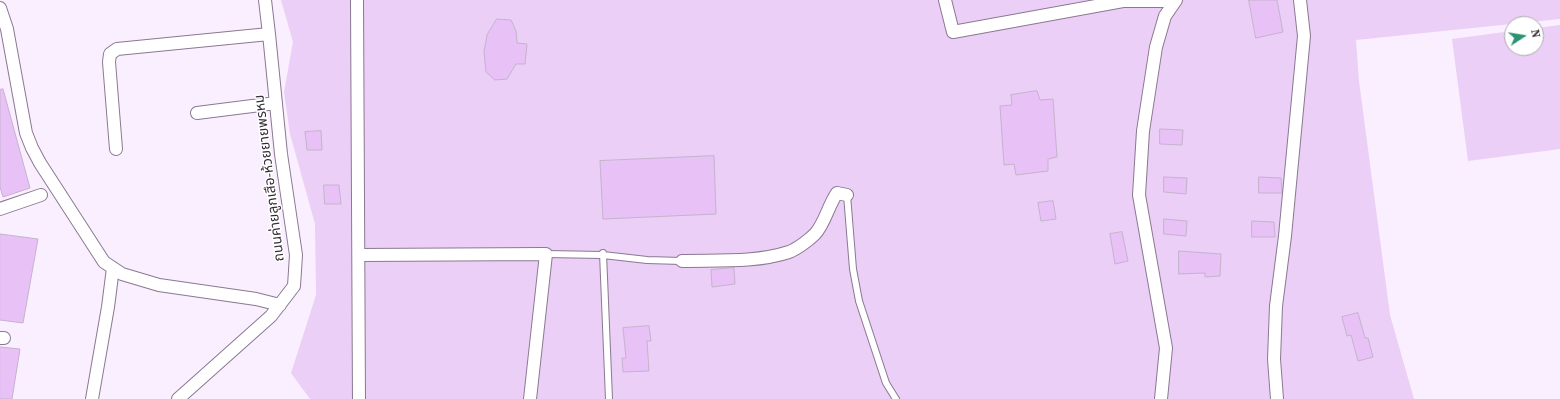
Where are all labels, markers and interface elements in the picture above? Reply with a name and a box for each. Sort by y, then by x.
north arrow [1504,16,1544,56]
text: N [1527,28,1543,39]
street label: ถนนค่ายลูกเสึอ-ห้วยยายพรหม [251,94,289,262]

